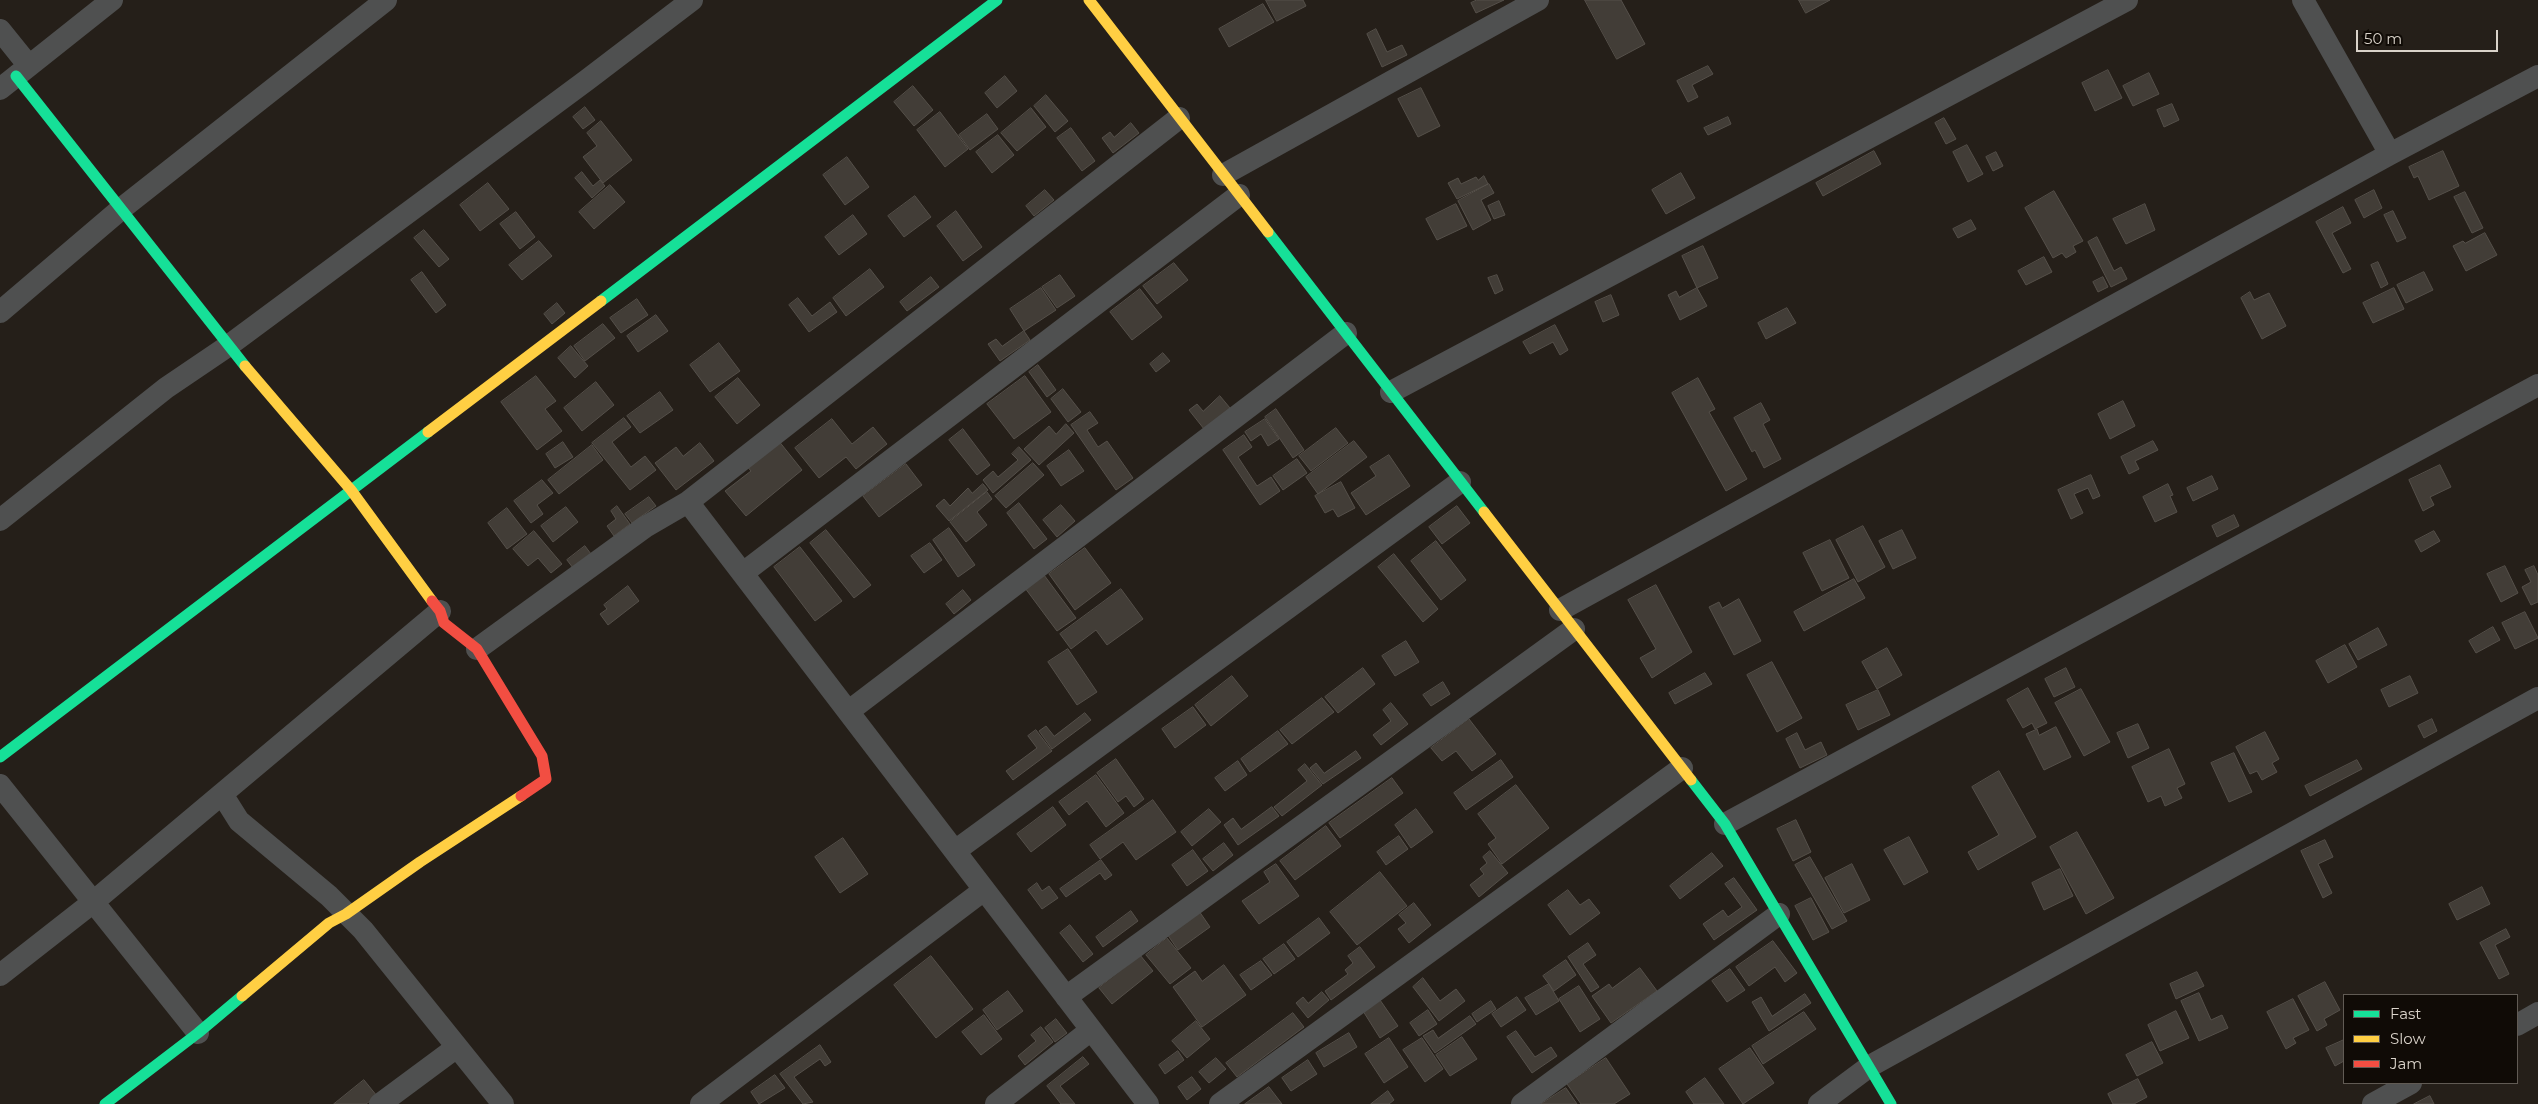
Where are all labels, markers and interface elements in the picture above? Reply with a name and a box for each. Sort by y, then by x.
scale bar [2358,20,2500,52]
text: 50 m [2364,29,2402,48]
legend [2343,994,2518,1084]
text: Fast [2390,1004,2421,1023]
text: Slow [2390,1029,2426,1048]
text: Jam [2390,1054,2422,1073]

